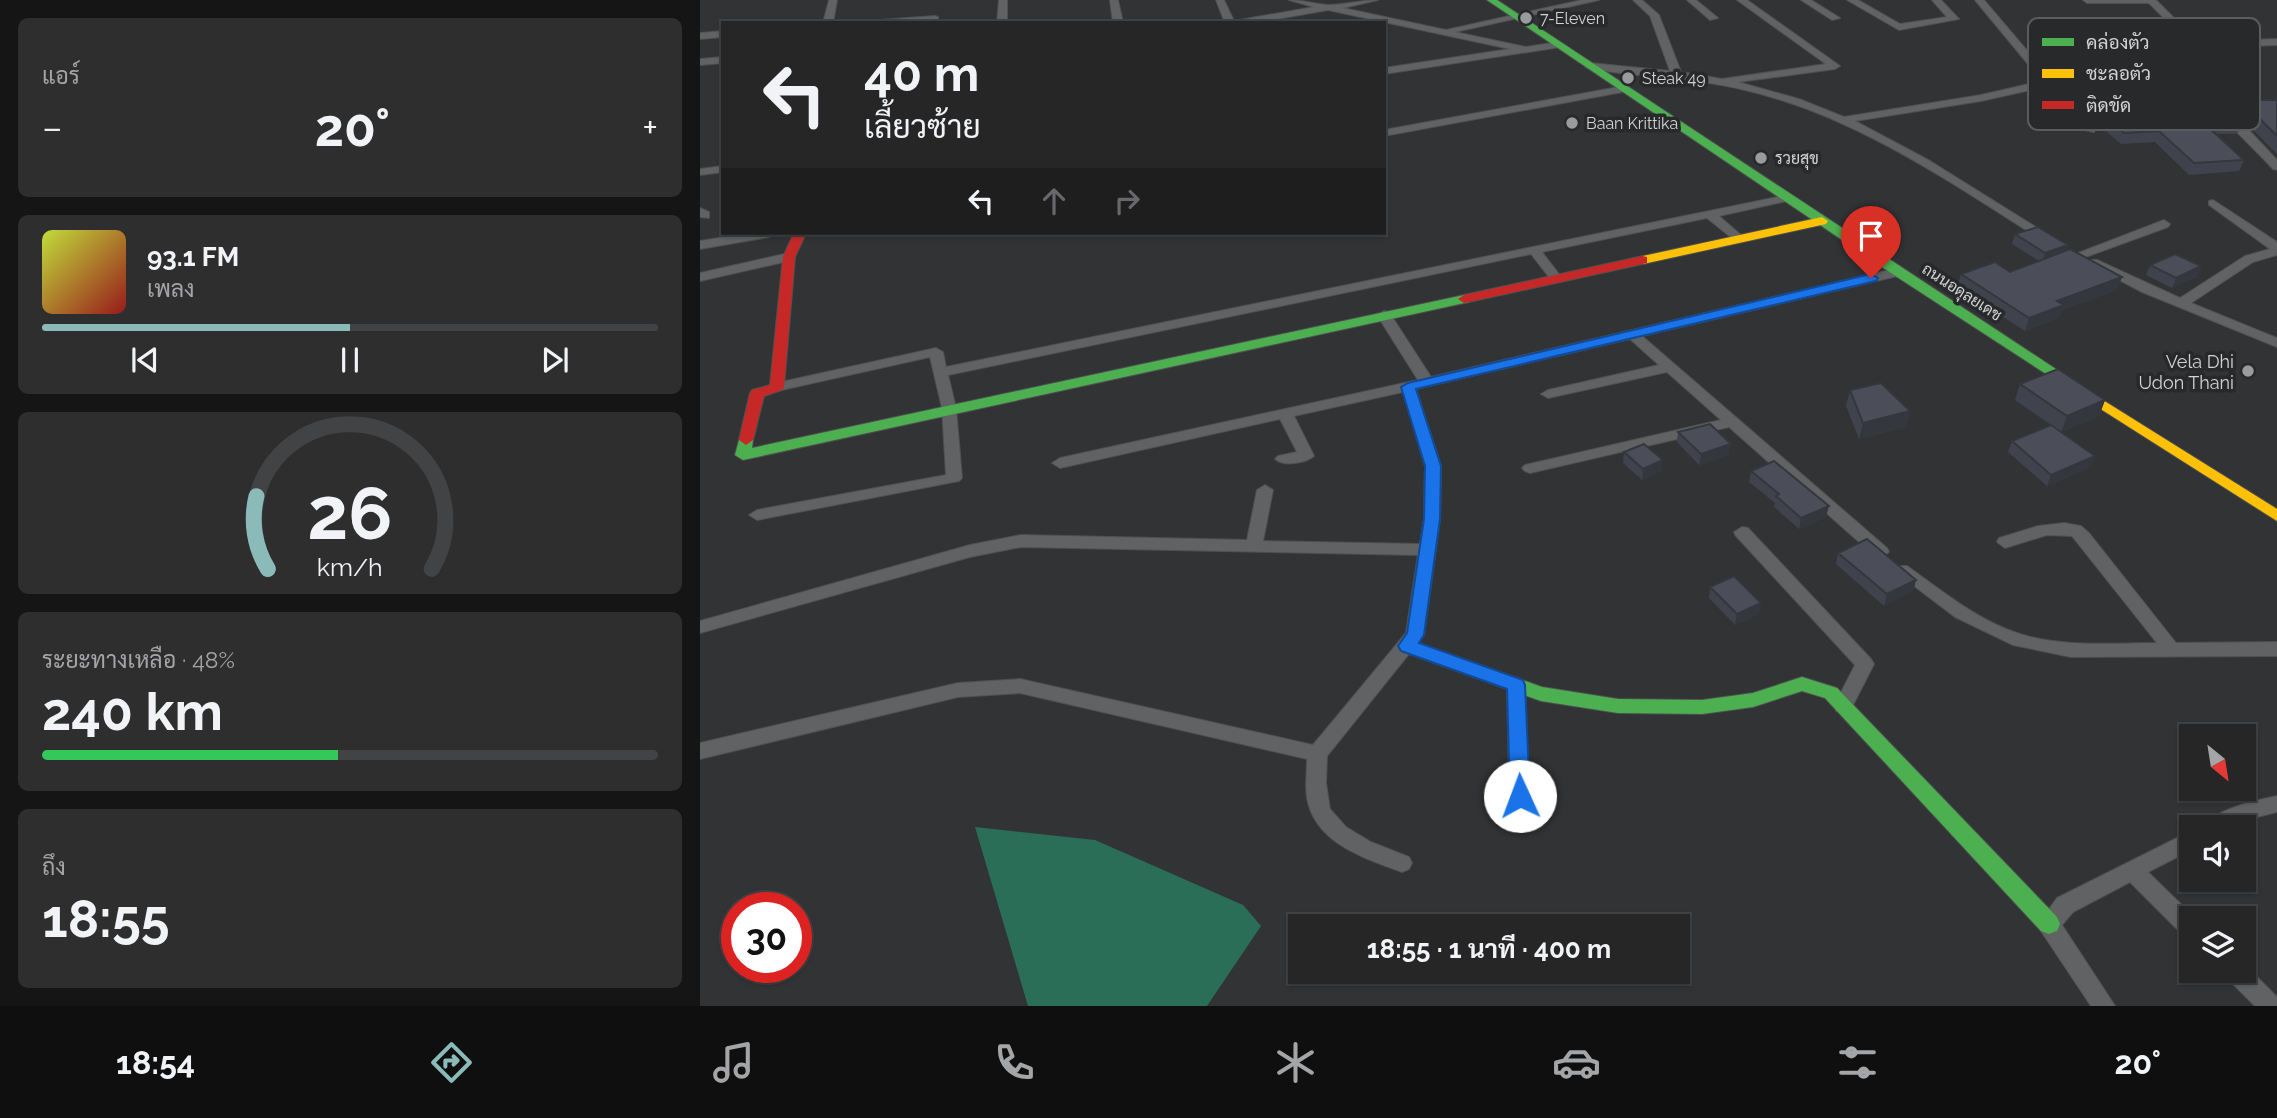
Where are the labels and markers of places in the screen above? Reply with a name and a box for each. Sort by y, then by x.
place label: 7-Eleven [1540,9,1605,28]
marker: 7-Eleven [1518,10,1534,26]
place label: Steak 49 [1642,69,1706,88]
marker: Steak 49 [1620,70,1636,86]
place label: Baan Krittika [1586,114,1678,133]
marker: Baan Krittika [1564,115,1580,131]
place label: รวยสุข [1775,149,1819,170]
marker: รวยสุข [1753,150,1769,166]
pin [1841,206,1901,278]
place label: Vela Dhi Udon Thani [2138,351,2234,393]
marker: Vela Dhi Udon Thani [2240,363,2256,379]

